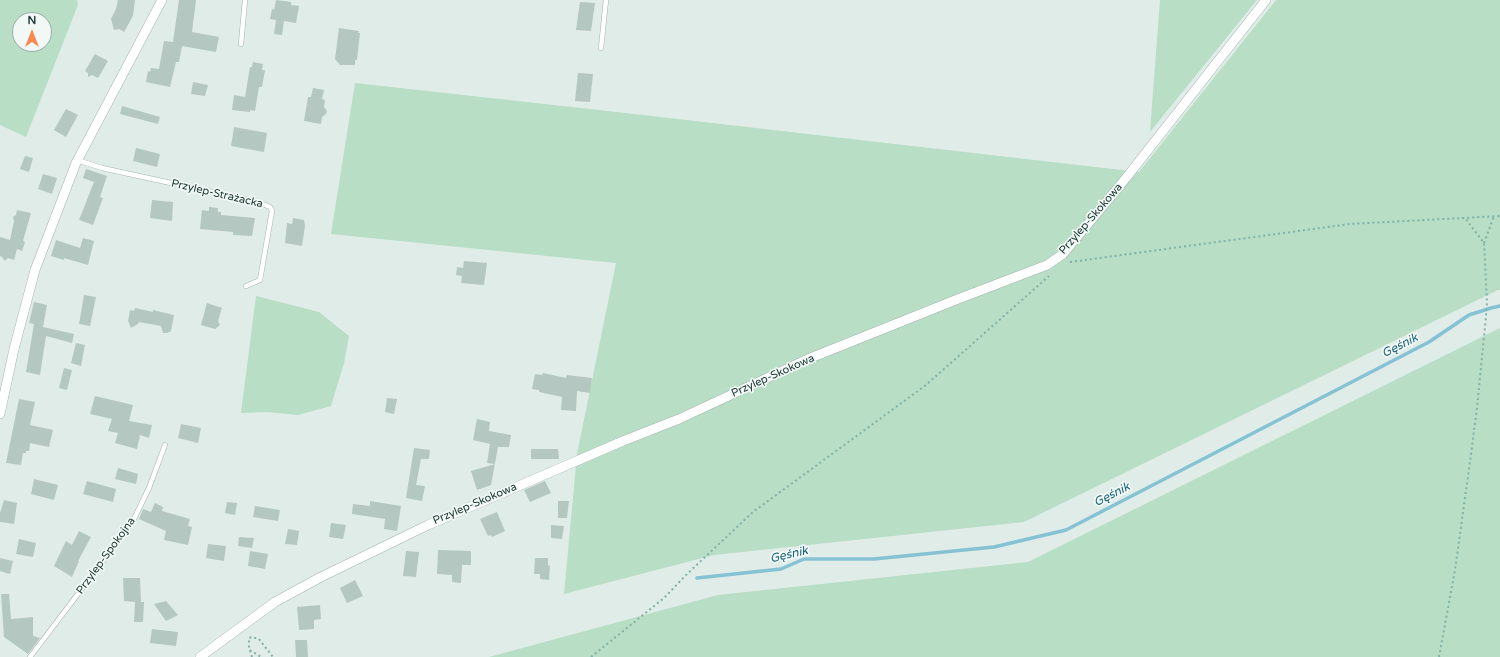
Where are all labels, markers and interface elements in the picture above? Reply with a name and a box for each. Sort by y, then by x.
north arrow [12,12,52,52]
text: N [28,14,36,27]
street label: Przylep-Strażacka [170,177,264,211]
street label: Przylep-Skokowa [1057,181,1125,257]
water label: Gęśnik [1380,331,1420,361]
street label: Przylep-Skokowa [729,352,817,400]
street label: Przylep-Skokowa [431,480,519,528]
water label: Gęśnik [1092,480,1132,510]
street label: Przylep-Spokojna [74,515,138,597]
water label: Gęśnik [769,544,809,566]

